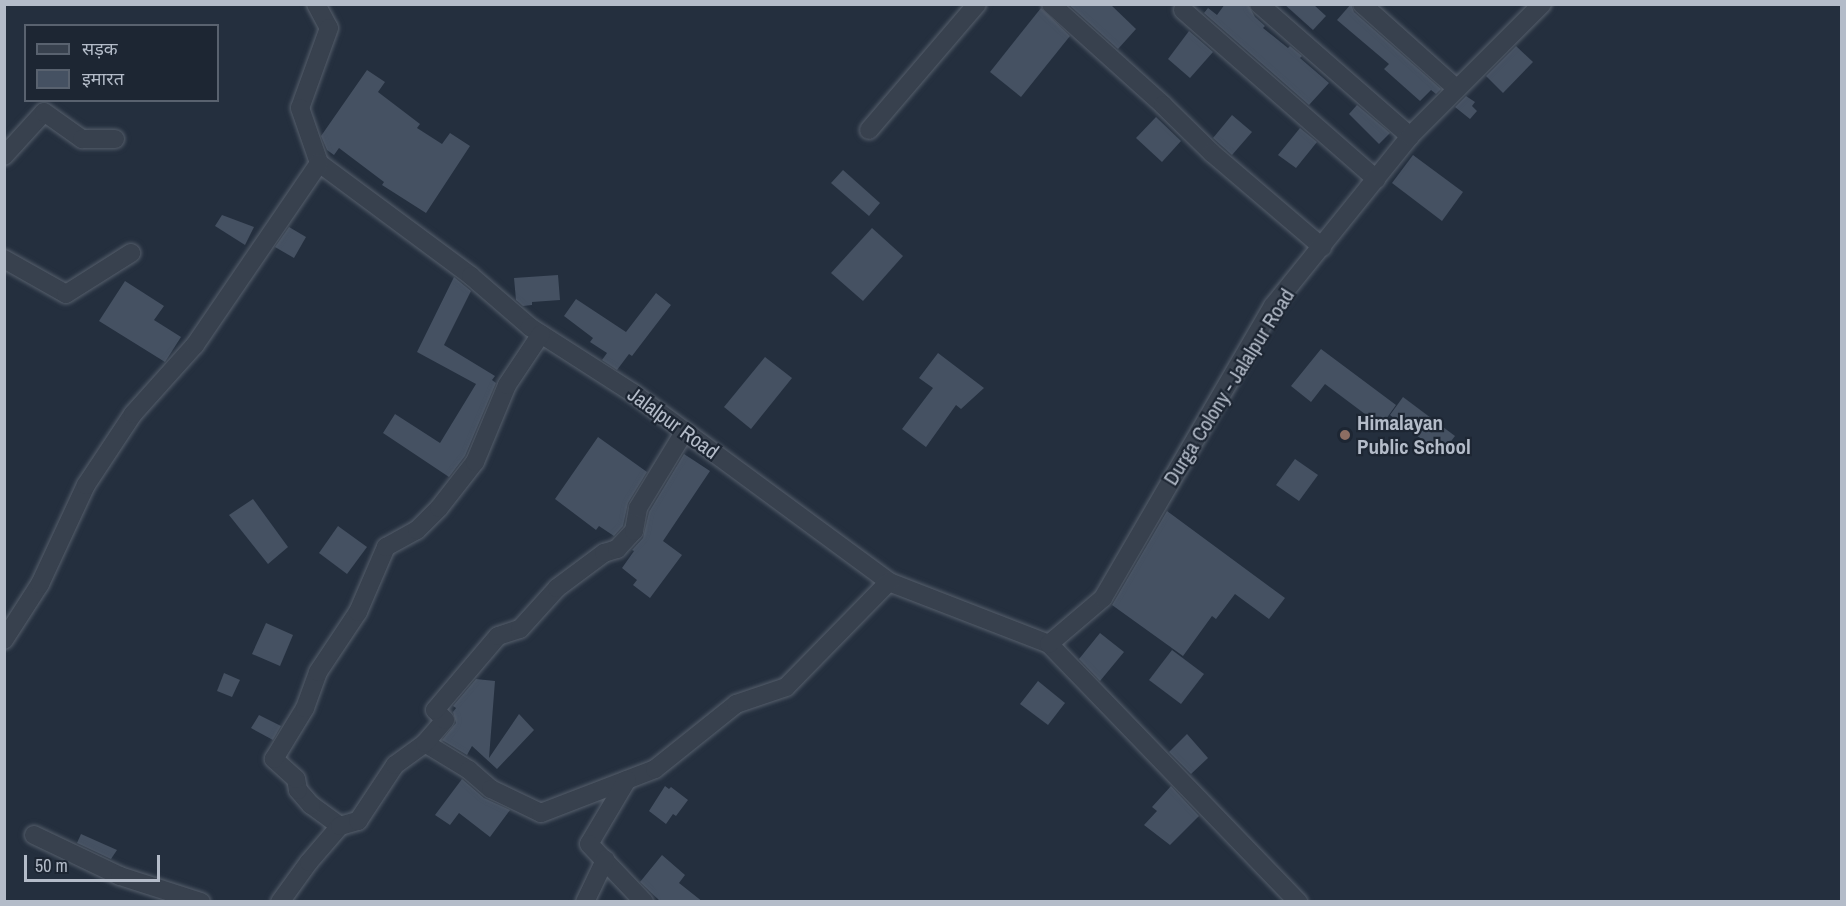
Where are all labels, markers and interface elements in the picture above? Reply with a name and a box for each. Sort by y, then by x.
legend [24,24,219,102]
text: सड़क [82,36,118,61]
text: इमारत [82,66,124,91]
street label: Durga Colony - Jalalpur Road [1158,284,1300,490]
street label: Jalalpur Road [623,382,723,464]
place label: Himalayan Public School [1357,410,1471,460]
marker: Himalayan Public School [1338,428,1352,442]
scale bar [27,843,164,881]
text: 50 m [35,853,68,878]

